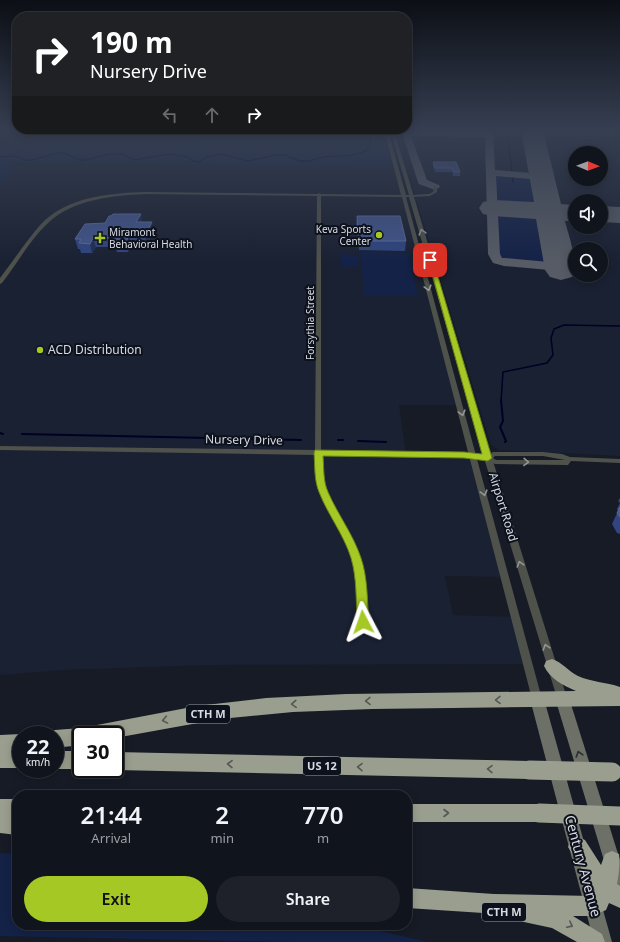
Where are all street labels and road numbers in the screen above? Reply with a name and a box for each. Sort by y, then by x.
street label: Forsythia Street [303,286,317,360]
street label: Nursery Drive [205,430,283,449]
street label: Airport Road [485,470,522,544]
road number: CTH M [186,705,230,723]
road number: US 12 [303,757,341,775]
street label: Century Avenue [561,813,606,919]
road number: CTH M [482,903,526,921]

